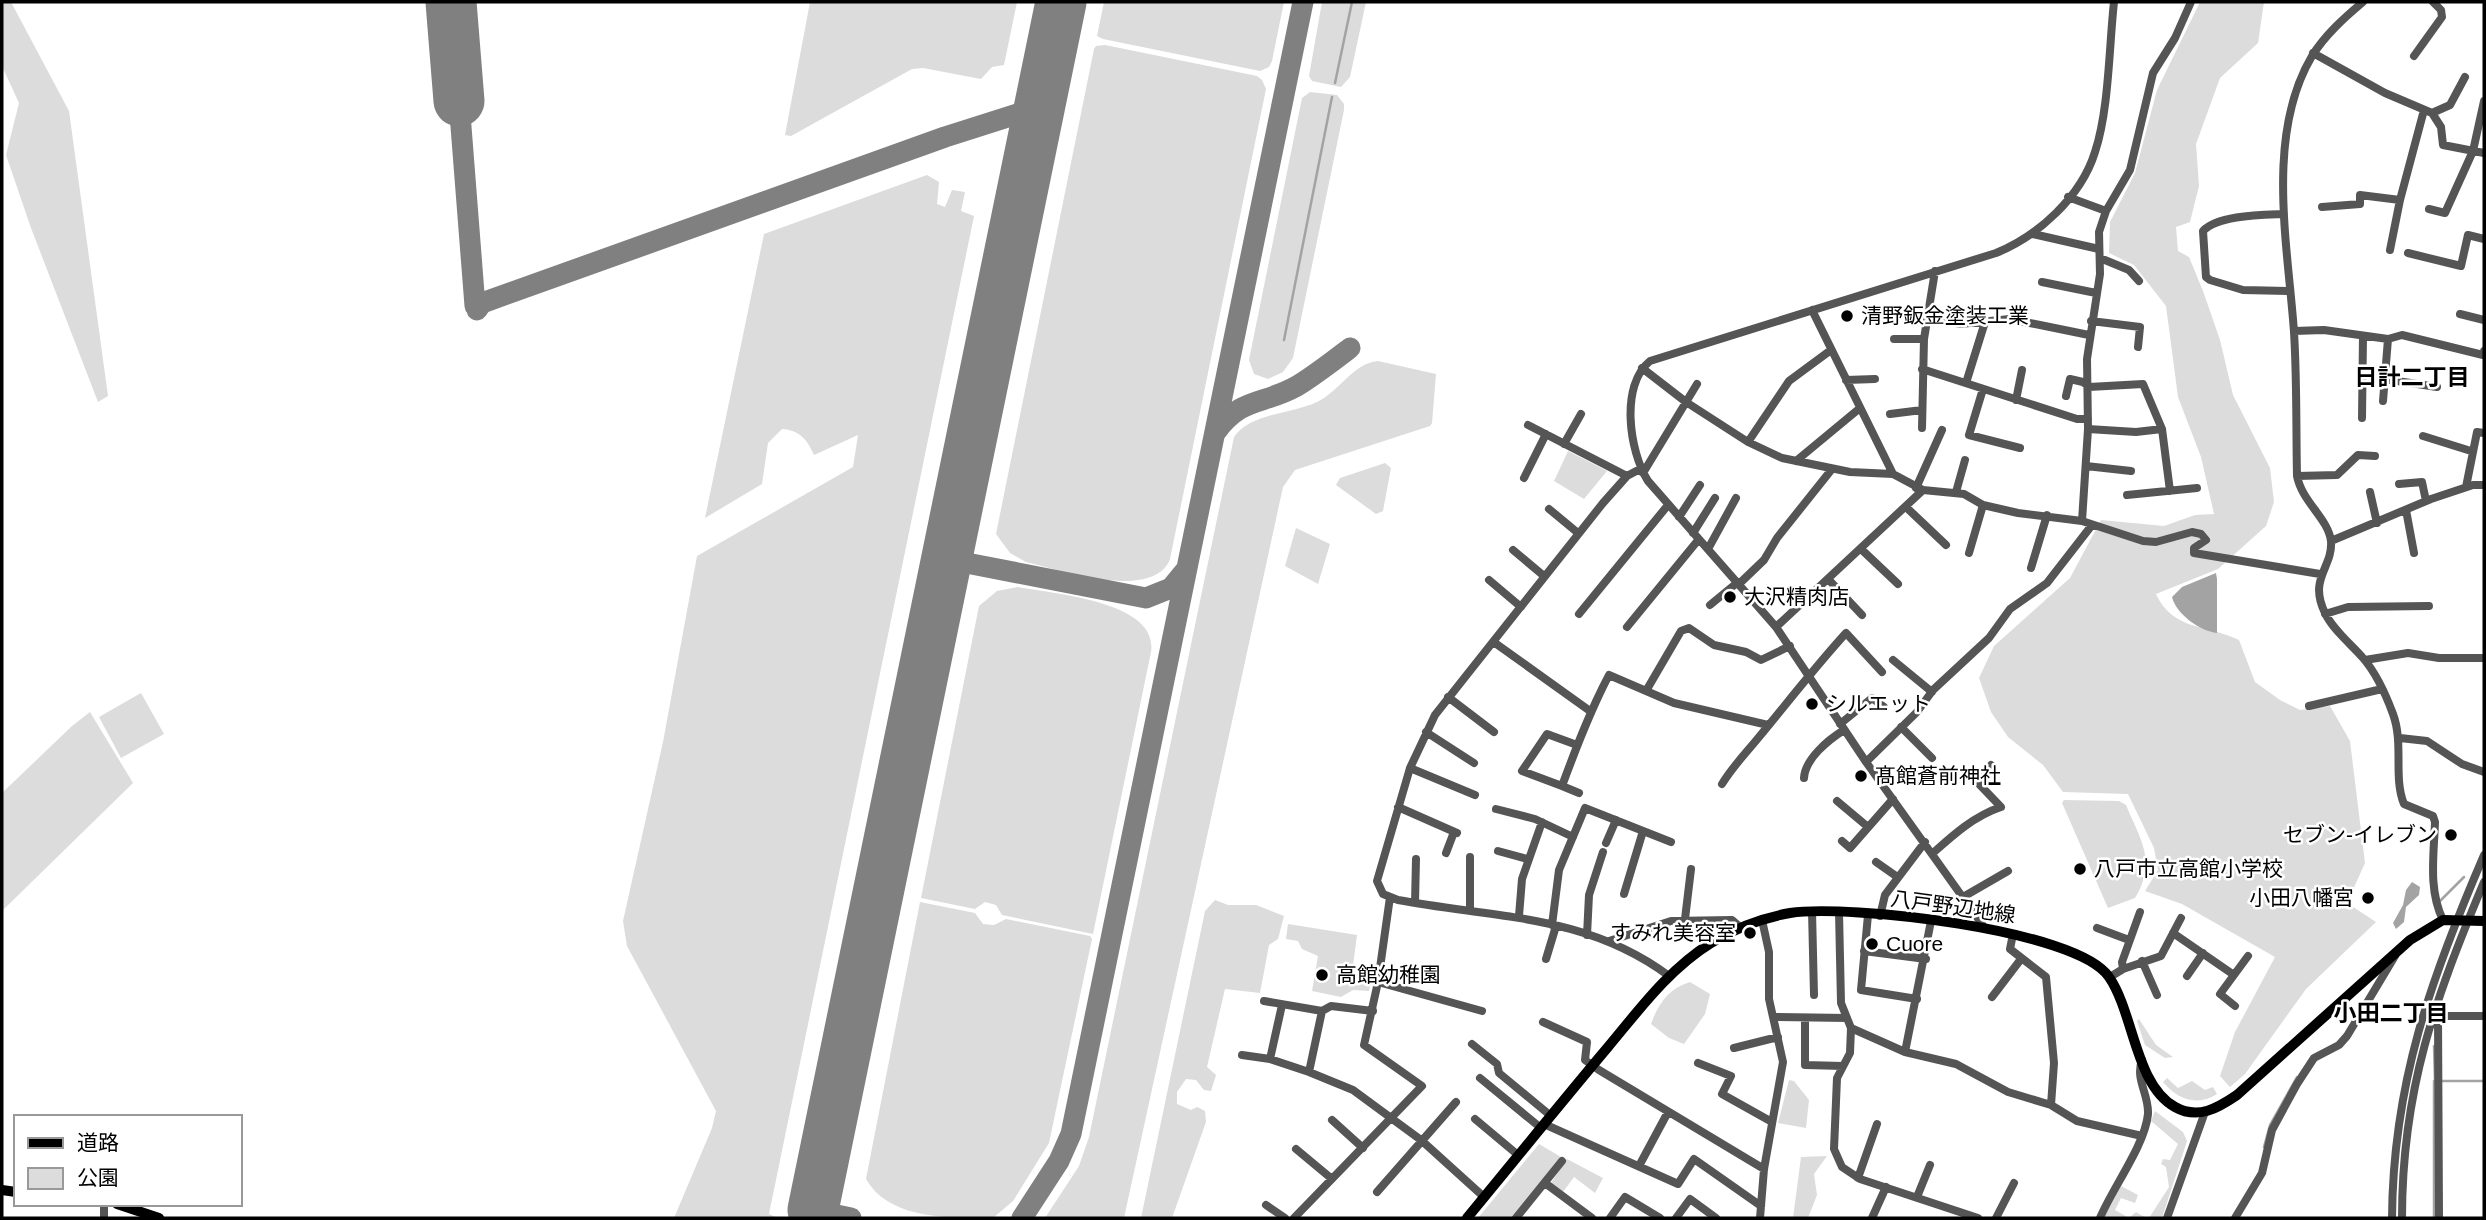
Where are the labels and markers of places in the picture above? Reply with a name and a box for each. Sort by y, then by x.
place label: 清野鈑金塗装工業 [1861,304,2029,327]
marker: 清野鈑金塗装工業 [1839,308,1855,324]
place label: 大沢精肉店 [1744,585,1849,608]
marker: 大沢精肉店 [1722,589,1738,605]
place label: シルエット [1826,692,1931,715]
marker: シルエット [1804,696,1820,712]
place label: 髙館蒼前神社 [1875,764,2001,787]
marker: 髙館蒼前神社 [1853,768,1869,784]
place label: セブン-イレブン [2283,823,2437,846]
marker: セブン-イレブン [2443,827,2459,843]
place label: 八戸市立高館小学校 [2094,857,2283,880]
marker: 八戸市立高館小学校 [2072,861,2088,877]
place label: 小田八幡宮 [2249,886,2354,909]
marker: 小田八幡宮 [2360,890,2376,906]
place label: すみれ美容室 [1610,921,1736,944]
marker: すみれ美容室 [1742,925,1758,941]
place label: Cuore [1886,932,1943,955]
marker: Cuore [1864,936,1880,952]
place label: 高館幼稚園 [1336,963,1441,986]
marker: 高館幼稚園 [1314,967,1330,983]

